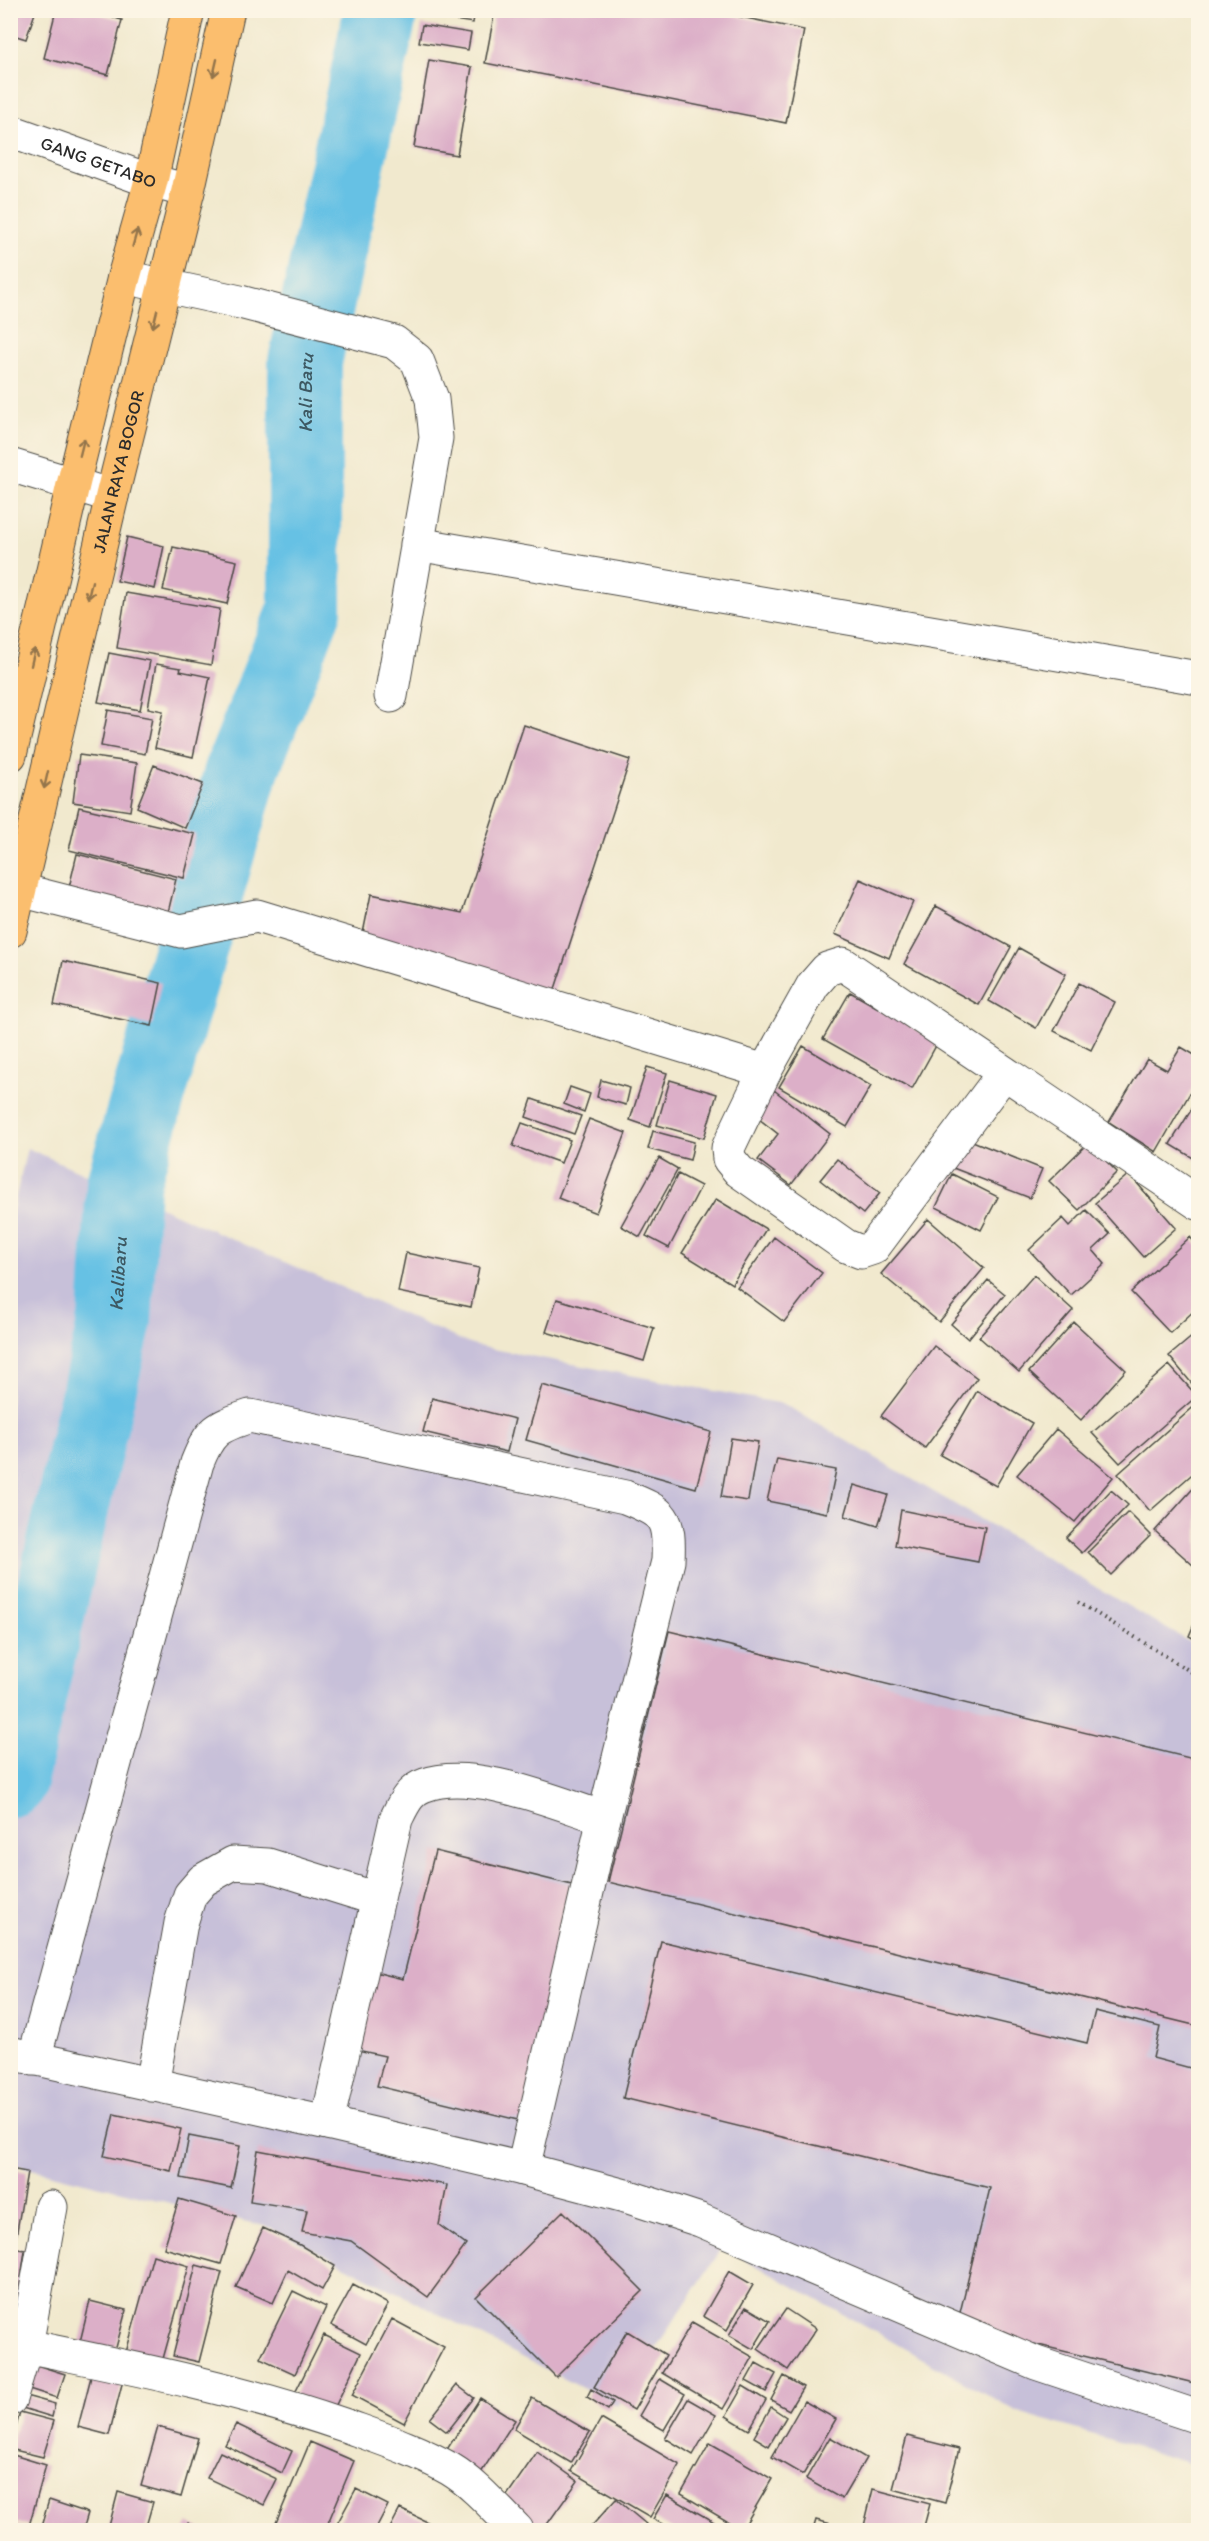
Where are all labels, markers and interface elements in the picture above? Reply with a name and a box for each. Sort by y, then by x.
one-way arrow [209,58,221,77]
street label: GANG GETABO [38,132,160,193]
one-way arrow [130,229,141,248]
one-way arrow [149,309,161,328]
water label: Kali Baru [293,349,319,433]
street label: JALAN RAYA BOGOR [88,388,149,555]
one-way arrow [76,438,88,457]
one-way arrow [84,580,95,599]
one-way arrow [28,648,39,668]
one-way arrow [39,770,51,789]
water label: Kalibaru [104,1235,132,1311]

